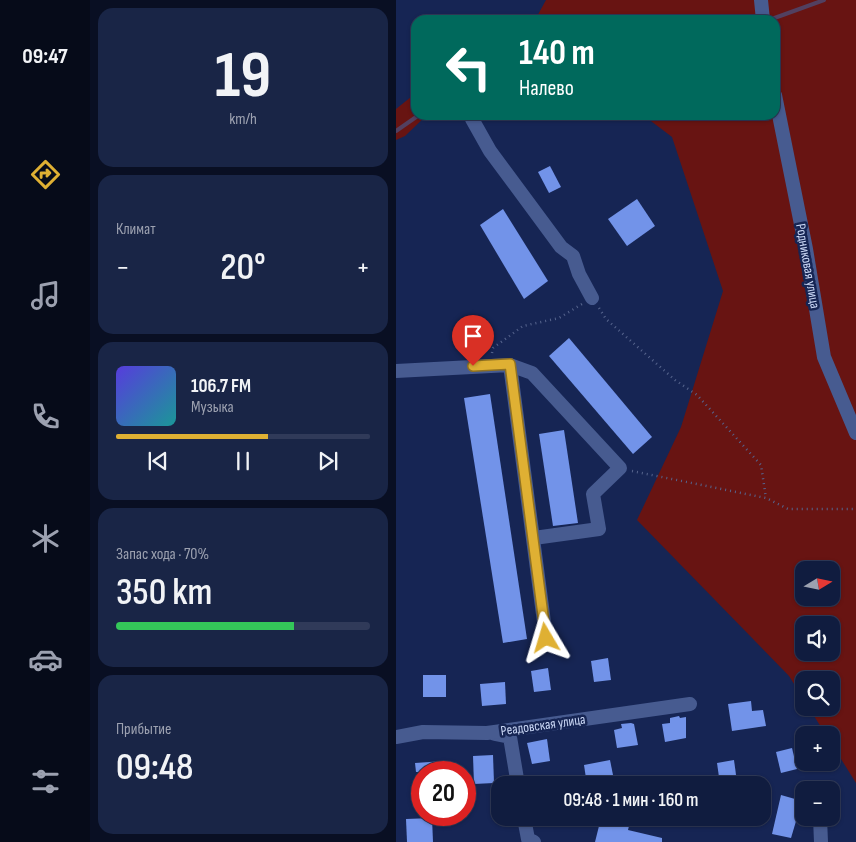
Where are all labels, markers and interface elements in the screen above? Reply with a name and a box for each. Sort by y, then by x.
text: 140 m [519,32,595,75]
icon: left [436,35,501,100]
text: 19 [215,38,271,116]
text: 09:47 [22,43,68,70]
text: Налево [519,75,574,102]
text: km/h [229,110,257,129]
icon: directions [28,157,63,192]
text: Климат [116,220,156,239]
street label: Родниковая улица [792,222,824,310]
text: 20° [220,245,266,290]
text: − [116,251,130,284]
text: + [356,251,370,284]
icon: music [28,278,63,313]
pin [452,315,494,366]
icon: arrive [459,322,487,350]
text: 106.7 FM [191,375,251,398]
text: Музыка [191,398,234,417]
icon: phone [28,399,63,434]
icon: previous [144,447,172,475]
icon: pause [229,447,257,475]
icon: next [314,447,342,475]
icon: climate [28,521,63,556]
text: Запас хода · 70% [116,545,209,564]
north arrow [795,561,840,606]
map controls [795,561,840,826]
text: 350 km [116,570,212,615]
position arrow [519,611,571,663]
button: sound [795,616,840,661]
icon: car [28,642,63,677]
button: search [795,671,840,716]
street label: Реадовская улица [500,711,586,739]
text: Прибытие [116,720,171,739]
button: + [795,726,840,771]
text: 09:48 [116,745,194,790]
speed limit sign: 20 [411,761,476,826]
icon: filters [28,764,63,799]
button: − [795,781,840,826]
text: 09:48 · 1 мин · 160 m [563,789,699,812]

